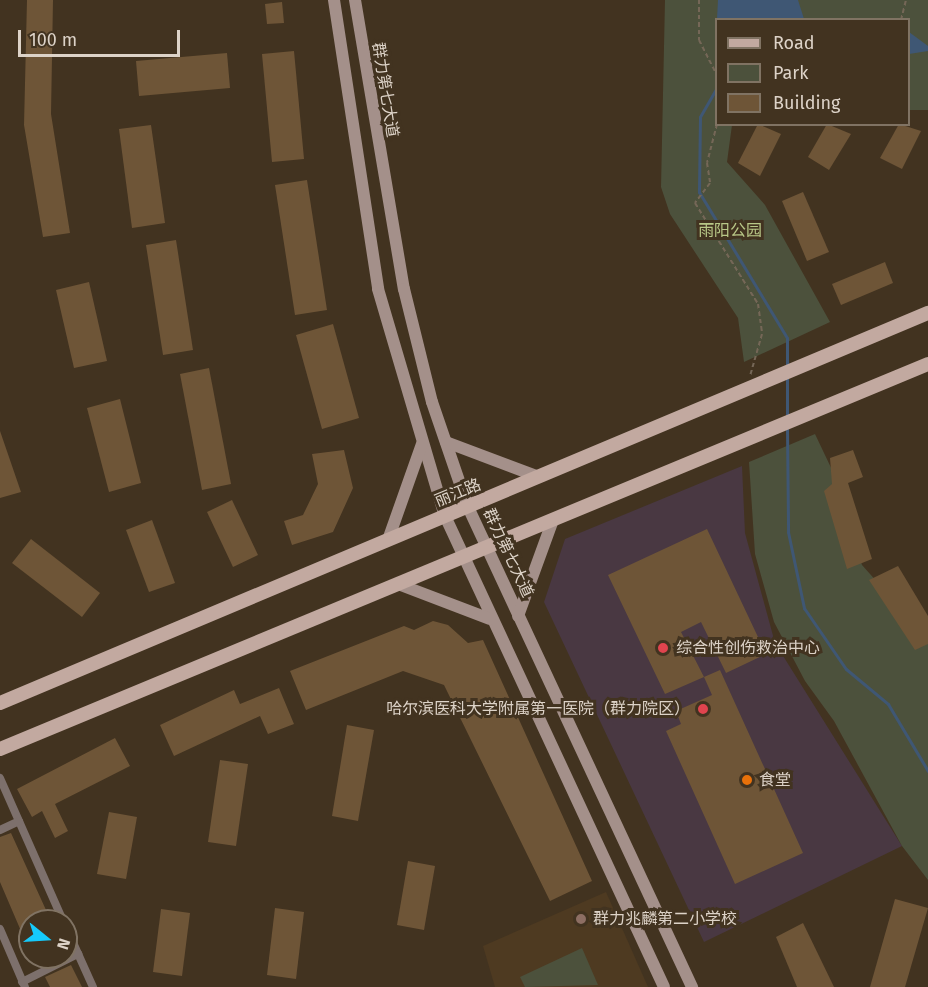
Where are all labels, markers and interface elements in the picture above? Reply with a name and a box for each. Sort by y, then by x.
scale bar [21,18,183,56]
legend [715,18,910,126]
text: 100 m [29,29,77,51]
text: Road [773,32,815,54]
street label: 群力第七大道 [368,41,402,139]
text: Park [773,62,808,84]
text: Building [773,92,840,114]
park label: 雨阳公园 [698,221,762,241]
street label: 丽江路 [432,475,484,511]
street label: 群力第七大道 [479,505,537,601]
place label: 综合性创伤救治中心 [676,638,820,658]
marker: 综合性创伤救治中心 [654,639,672,657]
place label: 哈尔滨医科大学附属第一医院（群力院区） [386,699,690,719]
marker: 哈尔滨医科大学附属第一医院（群力院区） [694,700,712,718]
place label: 食堂 [759,770,791,790]
marker: 食堂 [740,773,754,787]
north arrow [18,909,78,969]
place label: 群力兆麟第二小学校 [593,909,737,929]
marker: 群力兆麟第二小学校 [574,912,588,926]
text: N [53,936,74,952]

